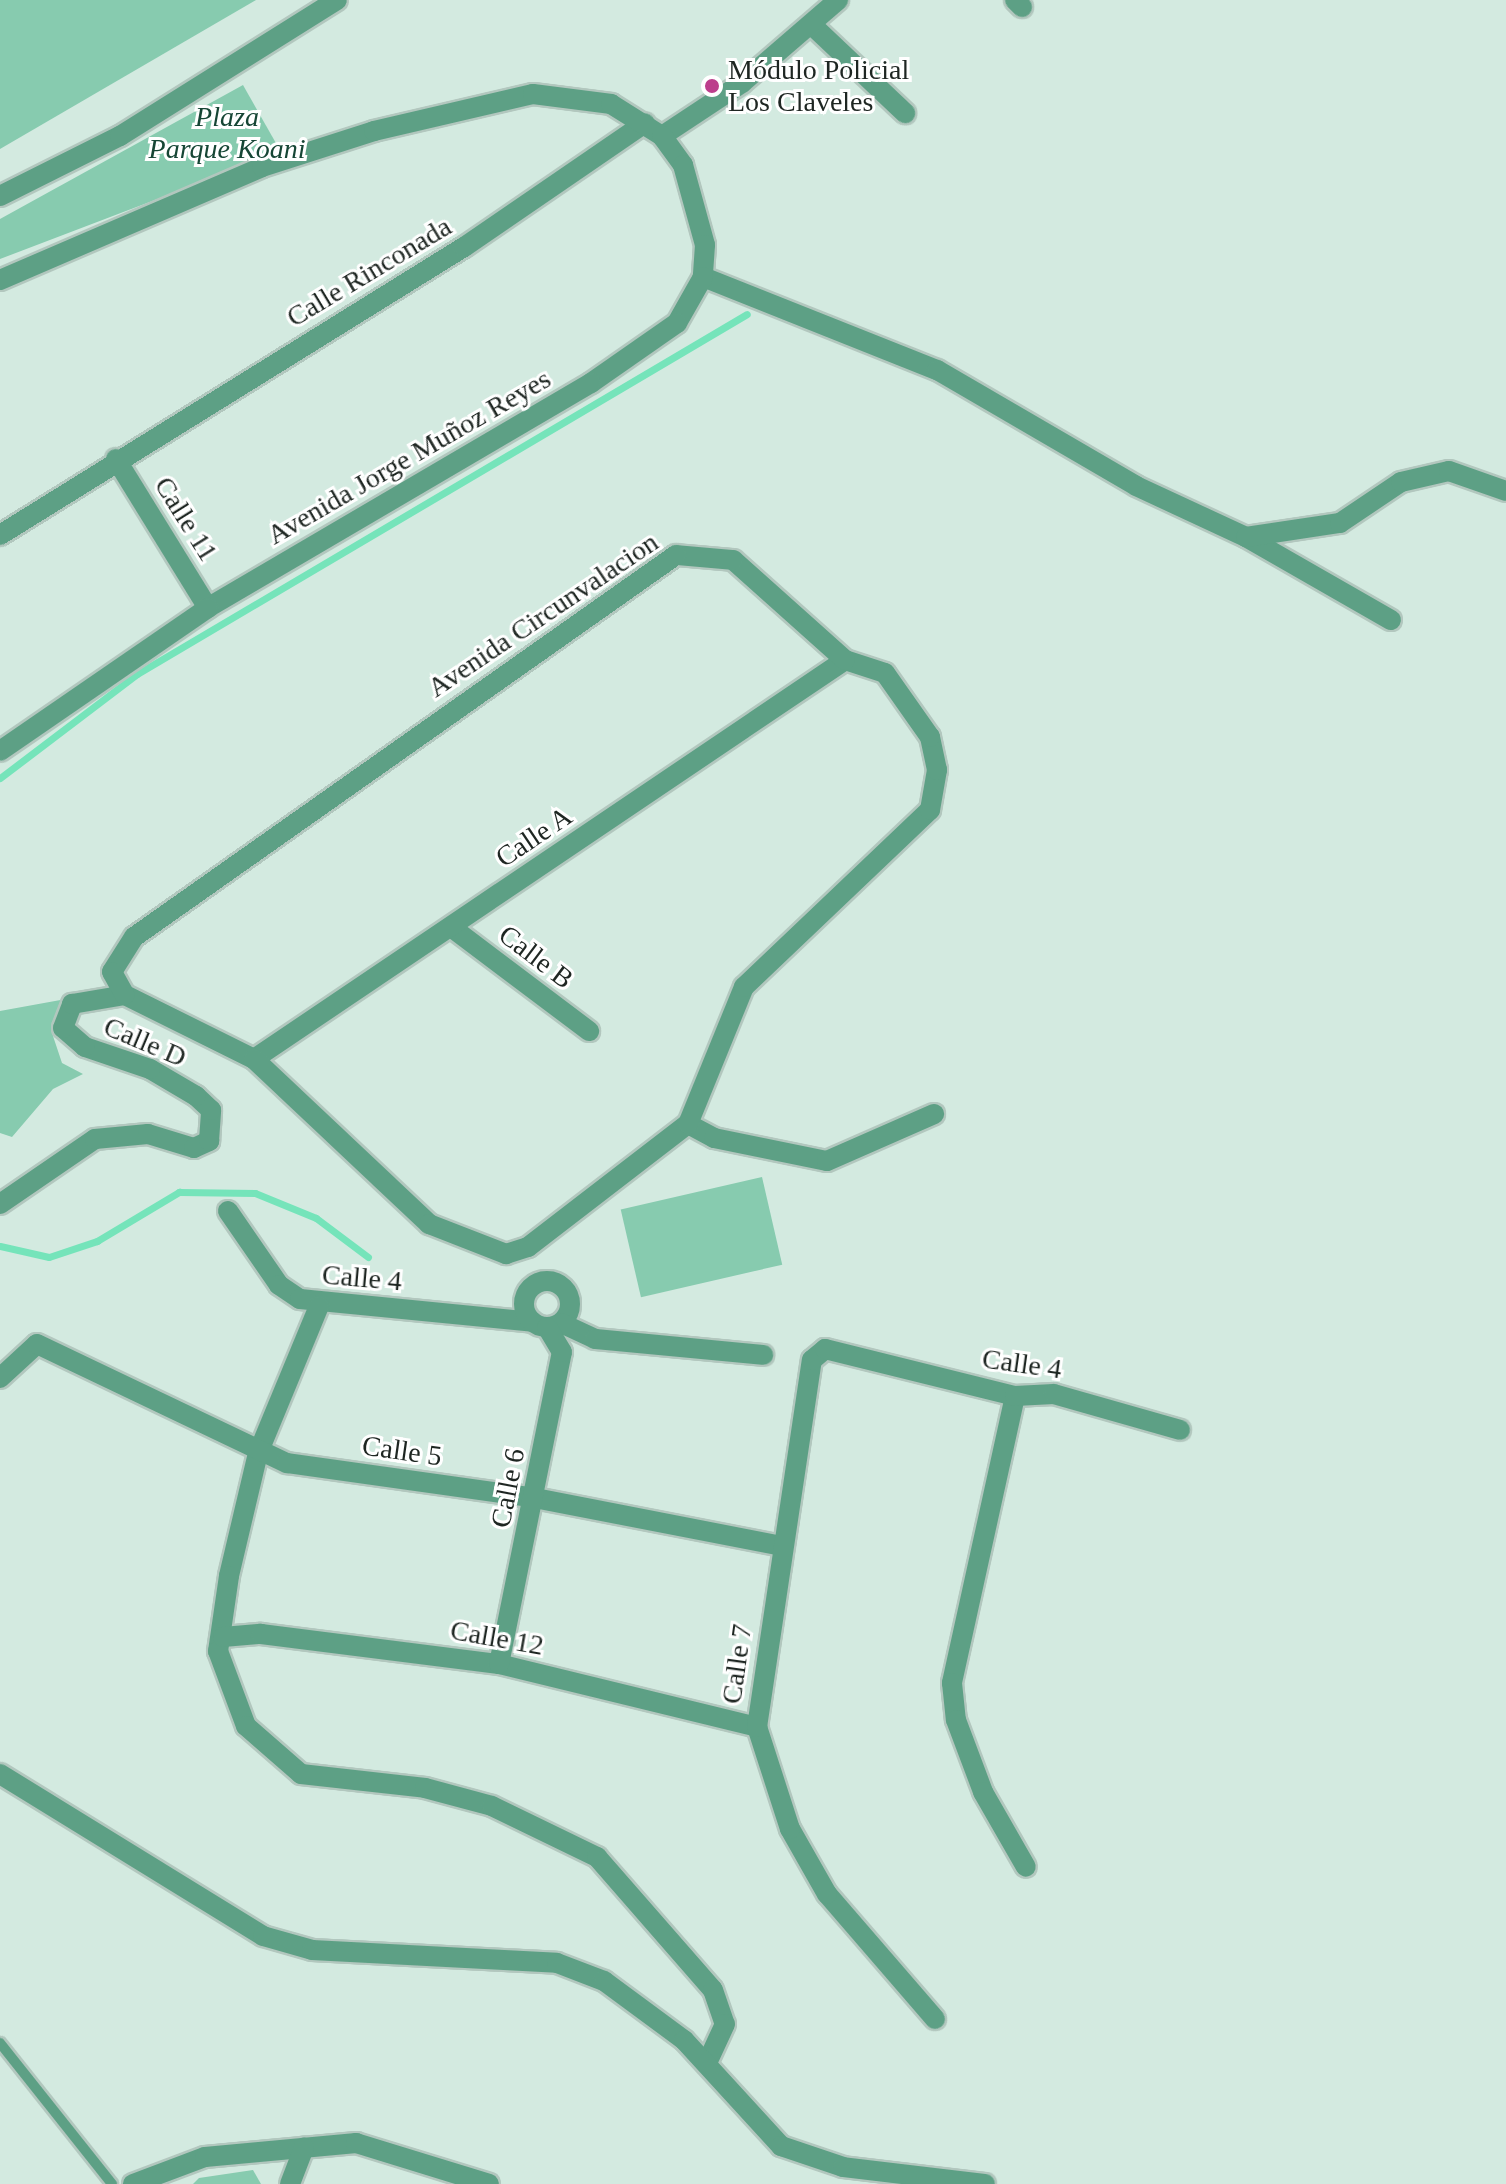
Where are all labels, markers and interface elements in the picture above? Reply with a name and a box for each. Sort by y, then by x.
place label: Módulo Policial Los Claveles [728,53,909,119]
marker: Módulo Policial Los Claveles [703,77,721,95]
park label: Plaza Parque Koani [149,100,305,166]
street label: Calle Rinconada [281,210,457,334]
street label: Avenida Jorge Muñoz Reyes [261,362,557,552]
street label: Calle 11 [147,471,225,567]
street label: Avenida Circunvalacion [421,525,665,705]
street label: Calle A [489,799,579,875]
street label: Calle B [492,918,580,996]
street label: Calle D [99,1010,191,1074]
street label: Calle 4 [321,1258,403,1298]
street label: Calle 4 [980,1342,1064,1386]
street label: Calle 5 [360,1429,444,1473]
street label: Calle 6 [484,1445,532,1531]
street label: Calle 12 [448,1613,546,1663]
street label: Calle 7 [715,1622,759,1706]

